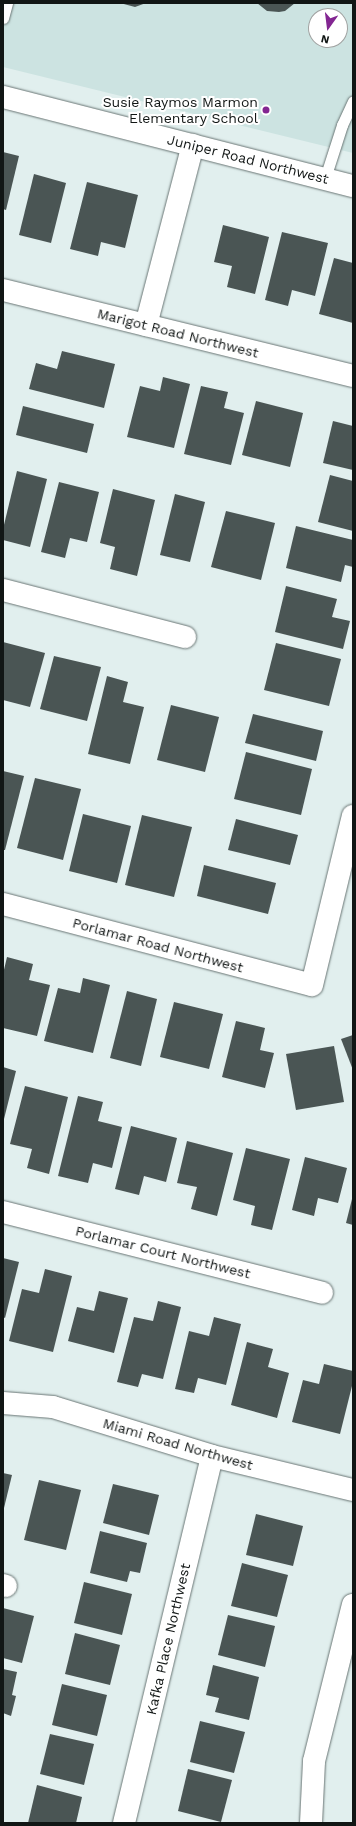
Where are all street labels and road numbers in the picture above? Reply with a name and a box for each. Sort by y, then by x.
street label: Juniper Road Northwest [165,131,331,187]
street label: Marigot Road Northwest [96,305,260,361]
street label: Porlamar Road Northwest [71,914,245,976]
street label: Porlamar Court Northwest [74,1222,252,1282]
street label: Miami Road Northwest [101,1414,255,1474]
street label: Kafka Place Northwest [142,1561,194,1717]

